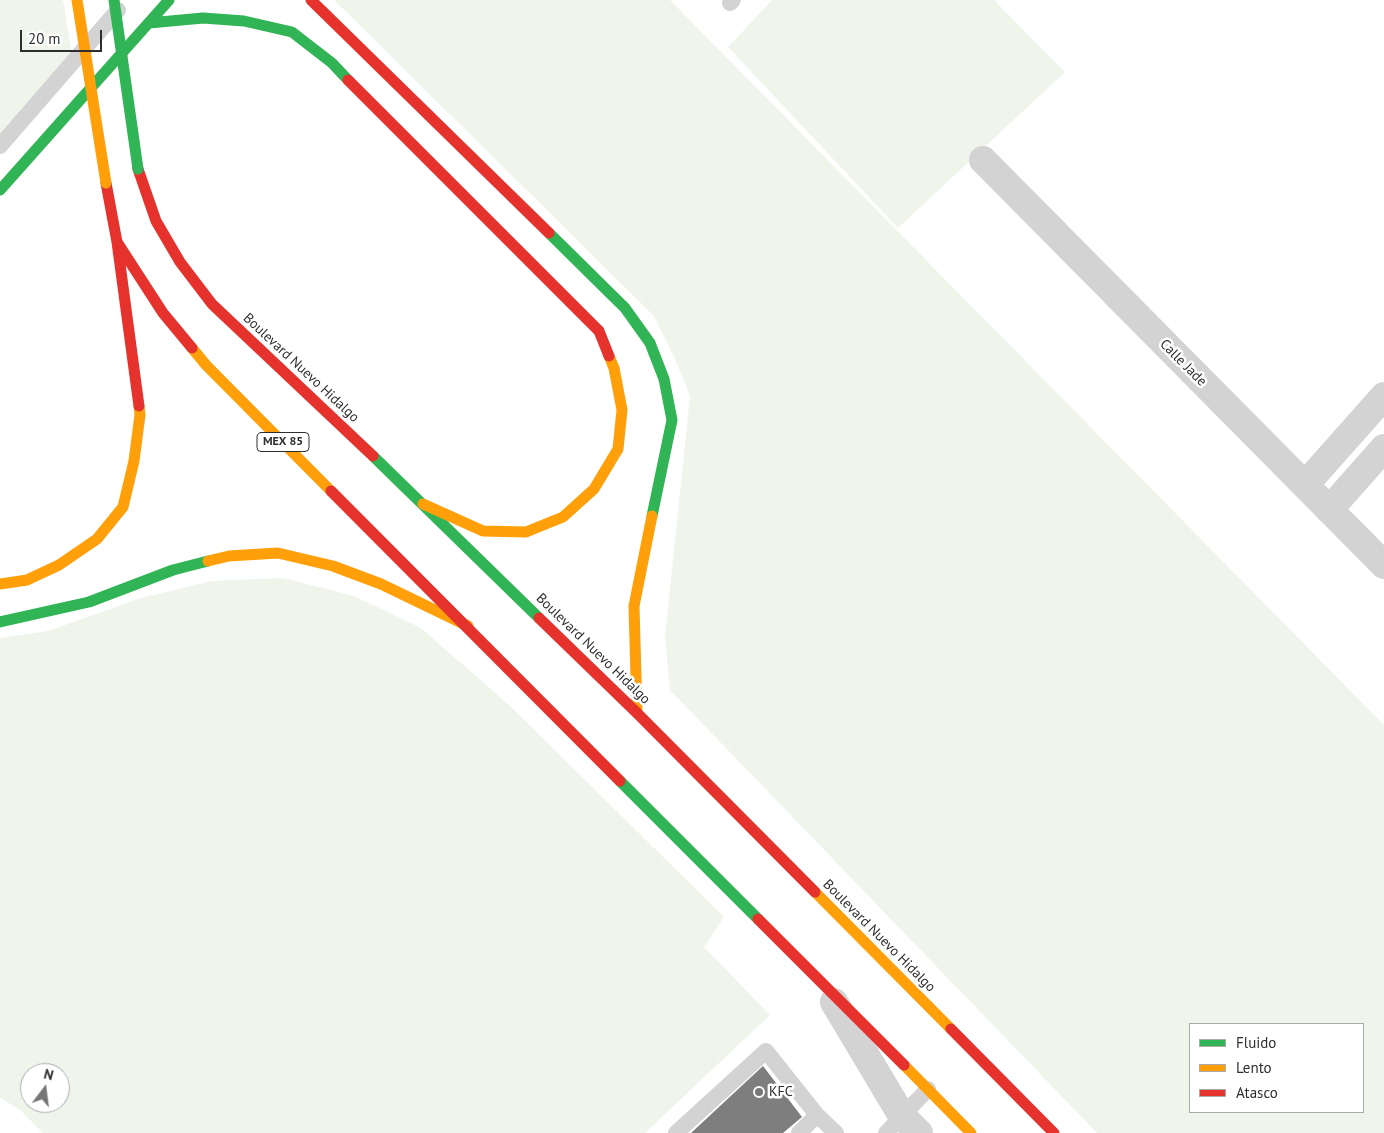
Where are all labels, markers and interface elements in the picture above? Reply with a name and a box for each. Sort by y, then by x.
scale bar [22,20,105,52]
text: 20 m [28,29,61,48]
street label: Boulevard Nuevo Hidalgo [240,310,362,426]
street label: Calle Jade [1156,336,1210,390]
road number: MEX 85 [257,432,309,452]
street label: Boulevard Nuevo Hidalgo [532,590,654,708]
street label: Boulevard Nuevo Hidalgo [819,876,939,996]
legend [1189,1023,1364,1113]
text: Fluido [1236,1033,1276,1052]
text: Lento [1236,1058,1272,1077]
north arrow [20,1063,70,1113]
text: N [42,1065,55,1084]
text: Atasco [1236,1083,1278,1102]
place label: KFC [769,1084,793,1100]
marker: KFC [753,1086,765,1098]

